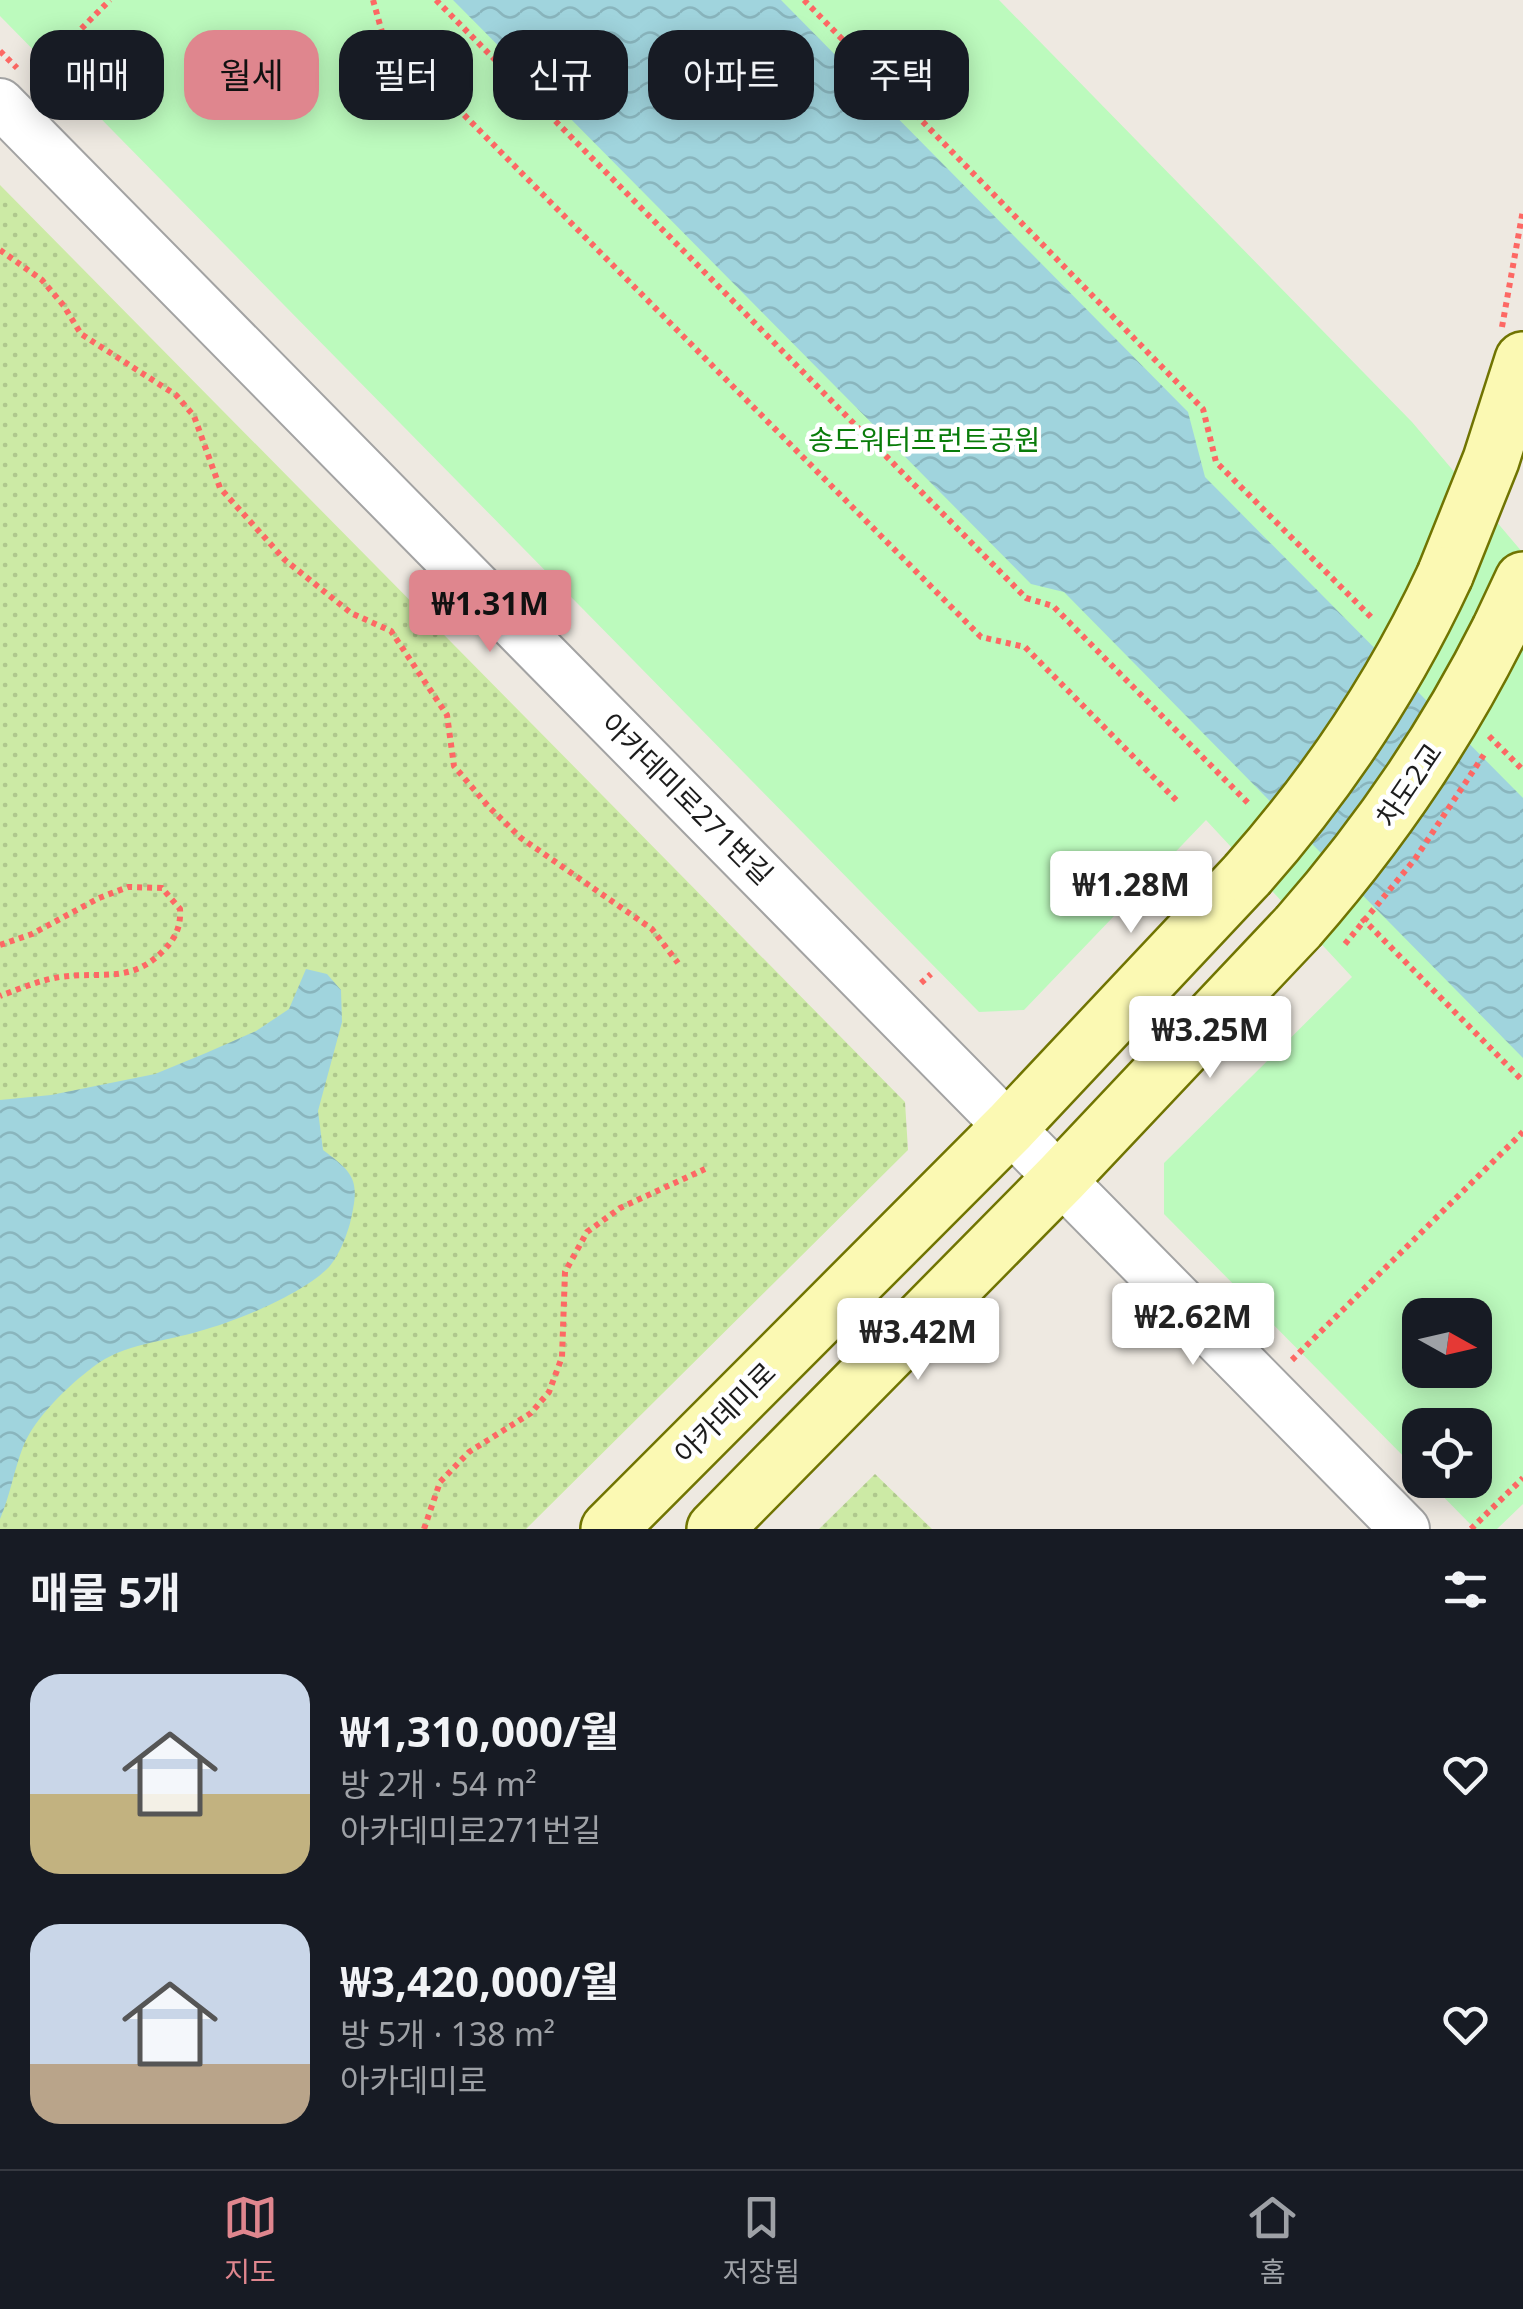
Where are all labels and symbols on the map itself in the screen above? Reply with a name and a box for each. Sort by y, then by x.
park label: 송도워터프런트공원 [808,420,1040,458]
pin: ₩1.31M [409,570,571,655]
street label: 아카데미로271번길 [594,704,782,892]
street label: 차도2교 [1366,735,1450,834]
pin: ₩1.28M [1050,851,1212,936]
pin: ₩3.25M [1129,996,1291,1081]
pin: ₩2.62M [1112,1283,1274,1368]
pin: ₩3.42M [837,1298,999,1383]
north arrow [1402,1298,1492,1388]
street label: 아카데미로 [665,1353,783,1471]

